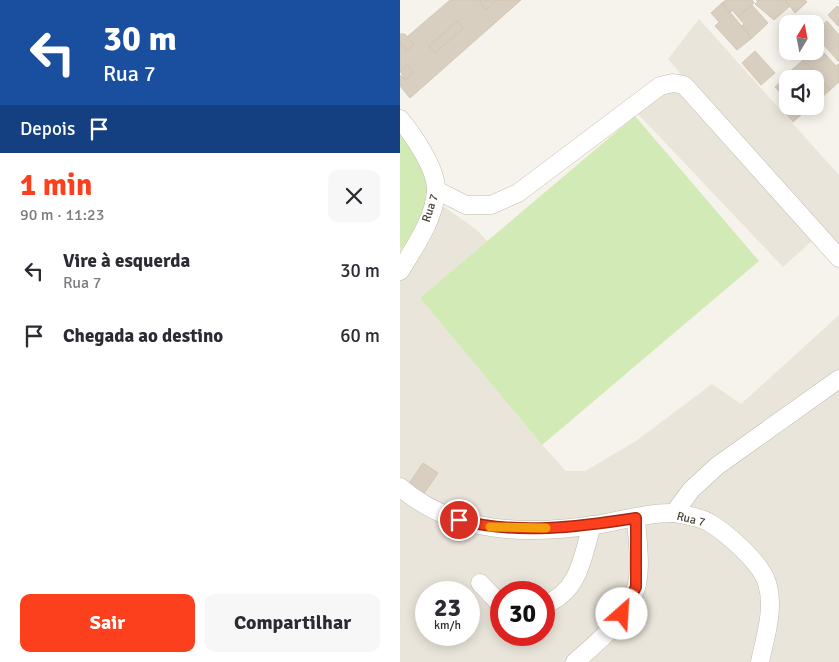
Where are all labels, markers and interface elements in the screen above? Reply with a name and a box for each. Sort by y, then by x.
north arrow [779,15,824,60]
map controls [779,15,824,115]
text: 30 m [103,17,177,60]
icon: left [20,20,85,85]
text: Rua 7 [103,60,156,87]
button: sound [779,70,824,115]
icon: arrive [85,115,113,143]
text: Depois [20,117,75,141]
text: 1 min [20,167,92,204]
button: close [328,170,380,222]
street label: Rua 7 [419,192,442,224]
text: 90 m · 11:23 [20,205,104,225]
text: Vire à esquerda [63,249,190,273]
icon: left [20,257,48,285]
text: 30 m [340,259,380,283]
text: Rua 7 [63,273,101,293]
icon: arrive [20,322,48,350]
text: Chegada ao destino [63,324,223,348]
text: 60 m [340,324,380,348]
pin [438,499,480,541]
icon: arrive [445,506,473,534]
street label: Rua 7 [675,509,707,530]
speed limit sign: 30 [490,581,555,646]
position arrow [595,587,647,639]
text: 23 [434,592,461,623]
button: Sair [20,594,195,652]
button: Compartilhar [205,594,380,652]
text: km/h [434,618,461,633]

